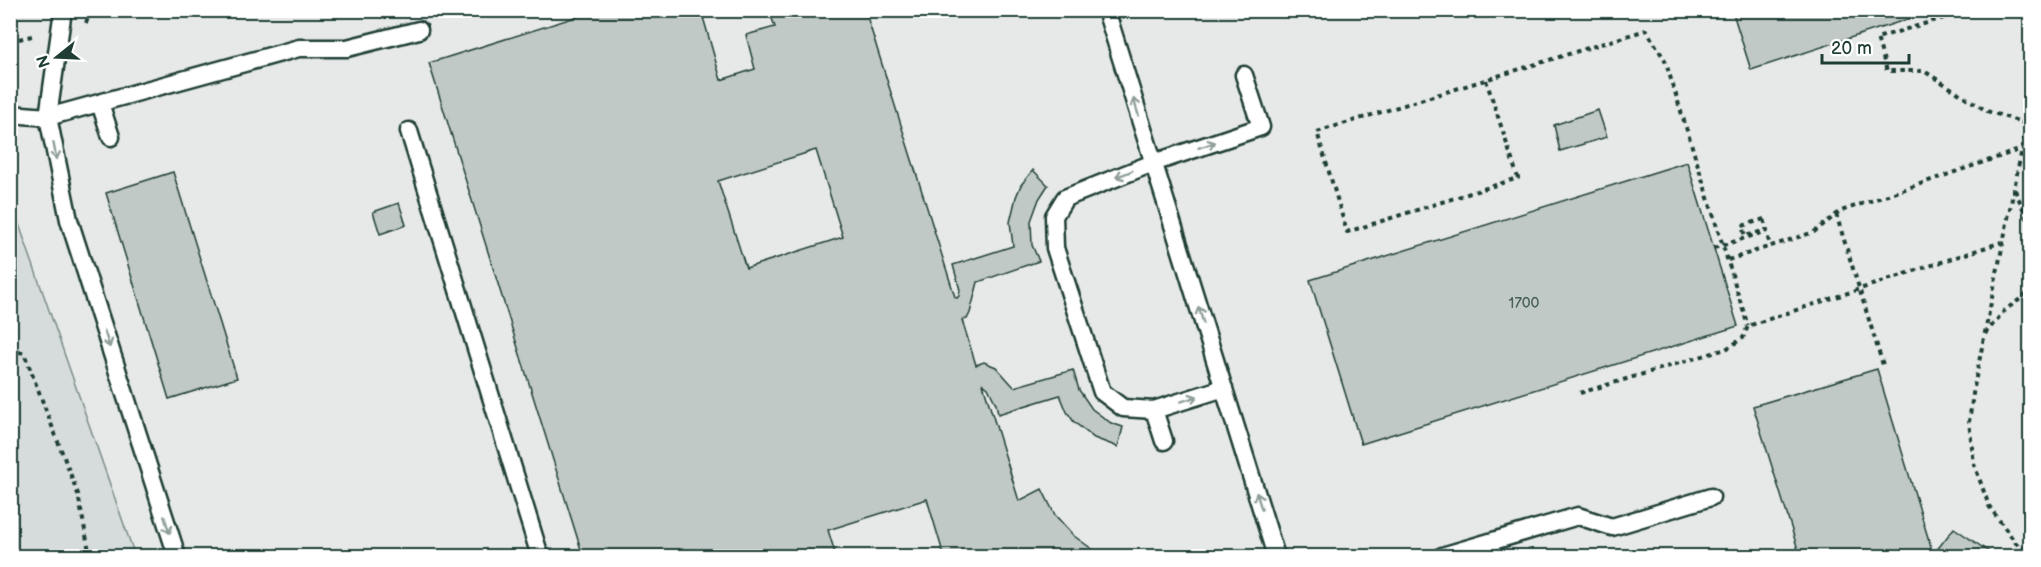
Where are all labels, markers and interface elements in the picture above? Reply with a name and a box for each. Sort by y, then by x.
north arrow [27,27,87,87]
scale bar [1822,27,1909,65]
text: 20 m [1831,38,1872,59]
text: N [33,53,55,70]
one-way arrow [1130,98,1141,117]
one-way arrow [1197,138,1216,149]
one-way arrow [50,141,61,161]
one-way arrow [1115,170,1134,181]
house number: 1700 [1509,294,1540,313]
one-way arrow [1195,306,1206,325]
one-way arrow [102,329,113,348]
one-way arrow [1179,393,1198,404]
one-way arrow [1253,492,1264,511]
one-way arrow [162,515,173,534]

